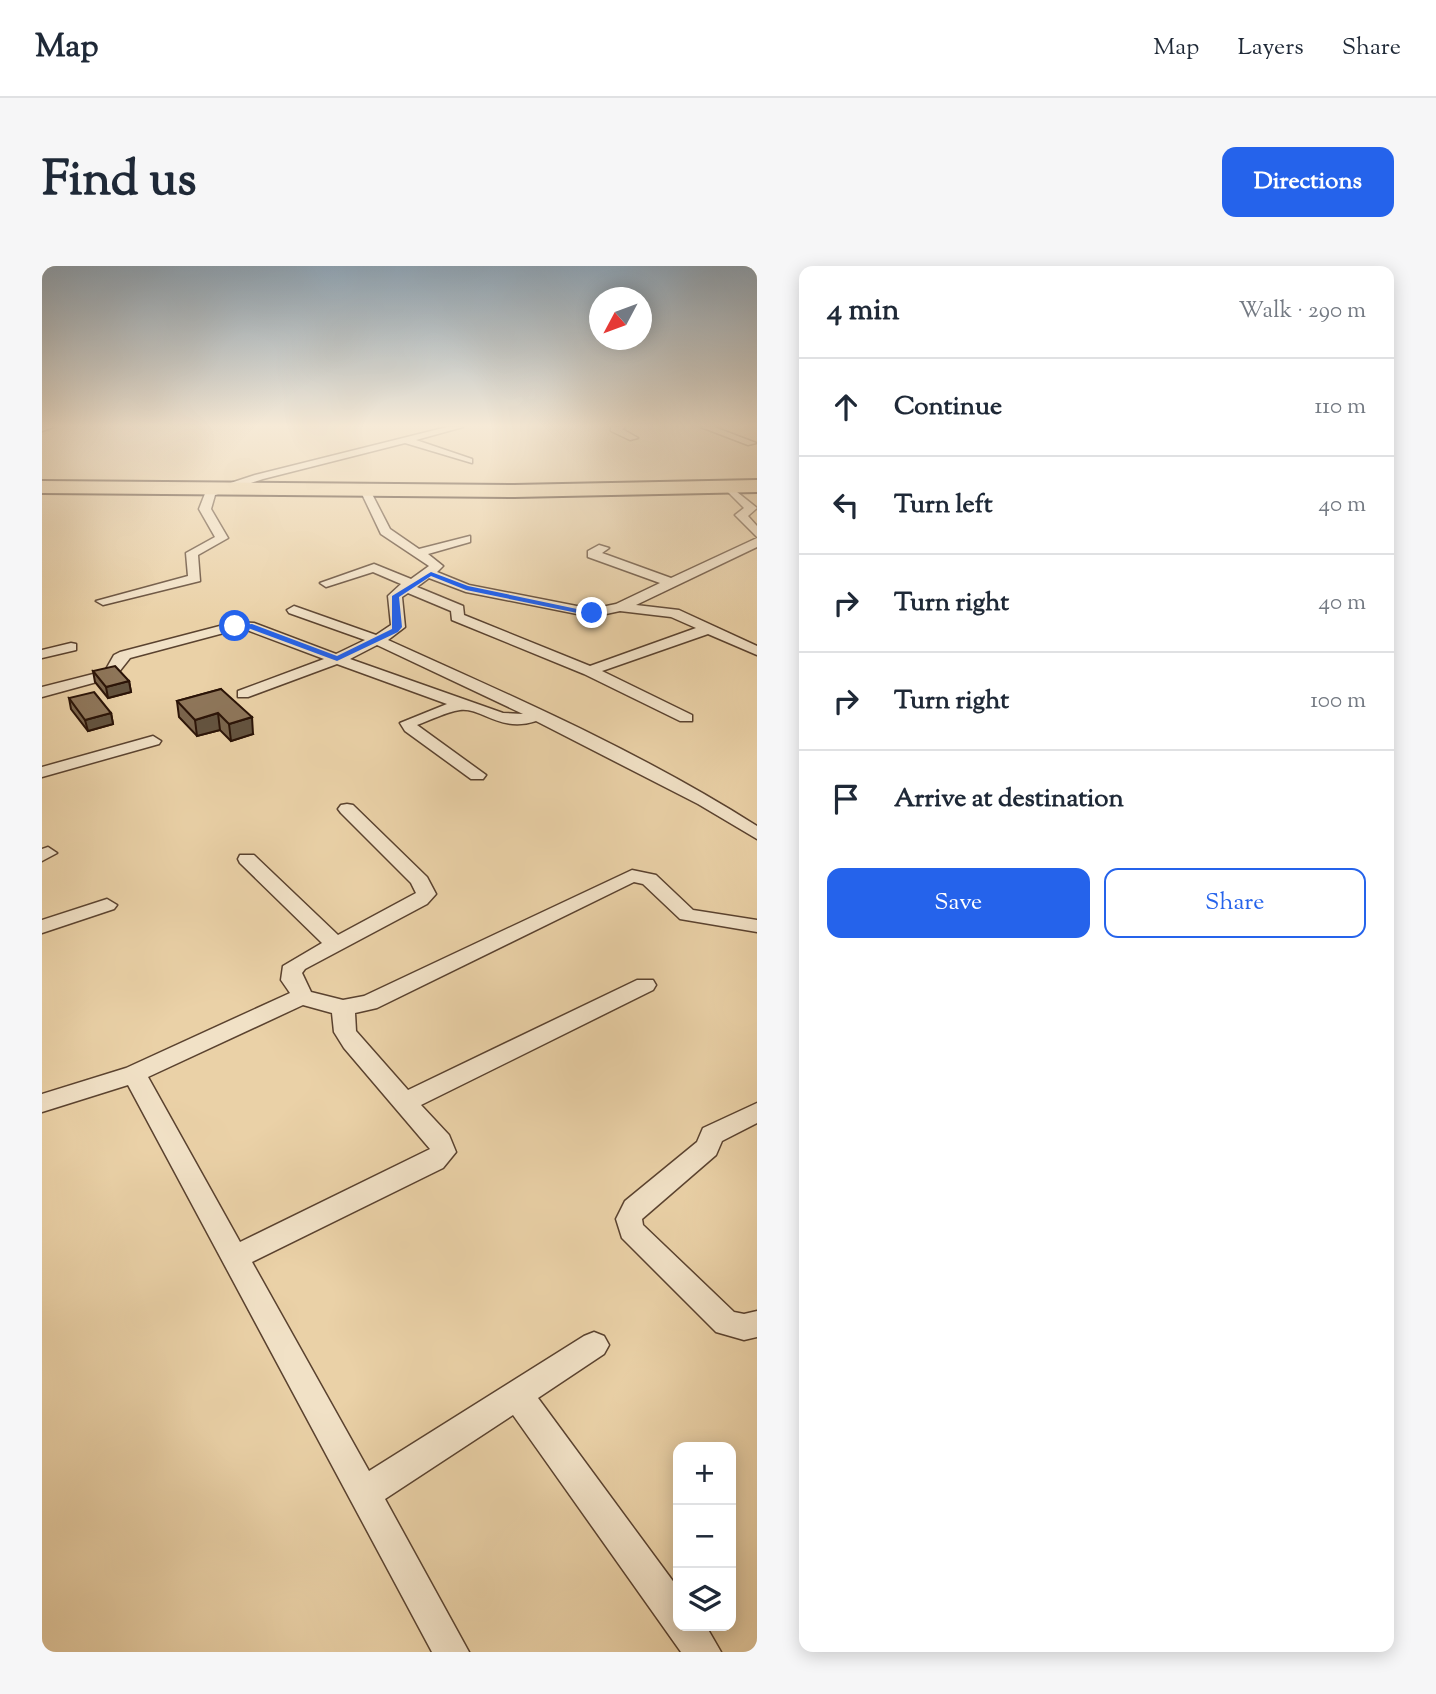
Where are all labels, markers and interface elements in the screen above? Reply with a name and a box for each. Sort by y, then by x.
text: Map [35,24,99,72]
text: Map [1153,31,1199,65]
text: Layers [1237,31,1304,65]
text: Share [1342,31,1401,65]
text: Find us [42,147,196,217]
button: Directions [1222,147,1394,217]
north arrow [589,287,652,350]
text: 4 min [827,290,900,333]
text: Walk · 290 m [1238,295,1366,328]
icon: ahead [827,388,865,426]
text: Continue [894,389,1002,426]
text: 110 m [1315,391,1366,424]
icon: left [827,486,865,524]
text: Turn left [894,487,993,524]
text: 40 m [1319,489,1366,522]
icon: right [827,584,865,622]
text: Turn right [894,585,1009,622]
text: 40 m [1319,587,1366,620]
route end [576,597,607,628]
route start [219,610,250,641]
icon: right [827,682,865,720]
text: Turn right [894,683,1009,720]
text: 100 m [1310,685,1366,718]
icon: arrive [827,780,865,818]
text: Arrive at destination [894,781,1124,818]
button: Save [827,868,1090,938]
button: Share [1104,868,1366,938]
map controls [673,1442,736,1631]
button: + [673,1442,736,1505]
button: − [673,1505,736,1568]
button: layers [673,1568,736,1631]

